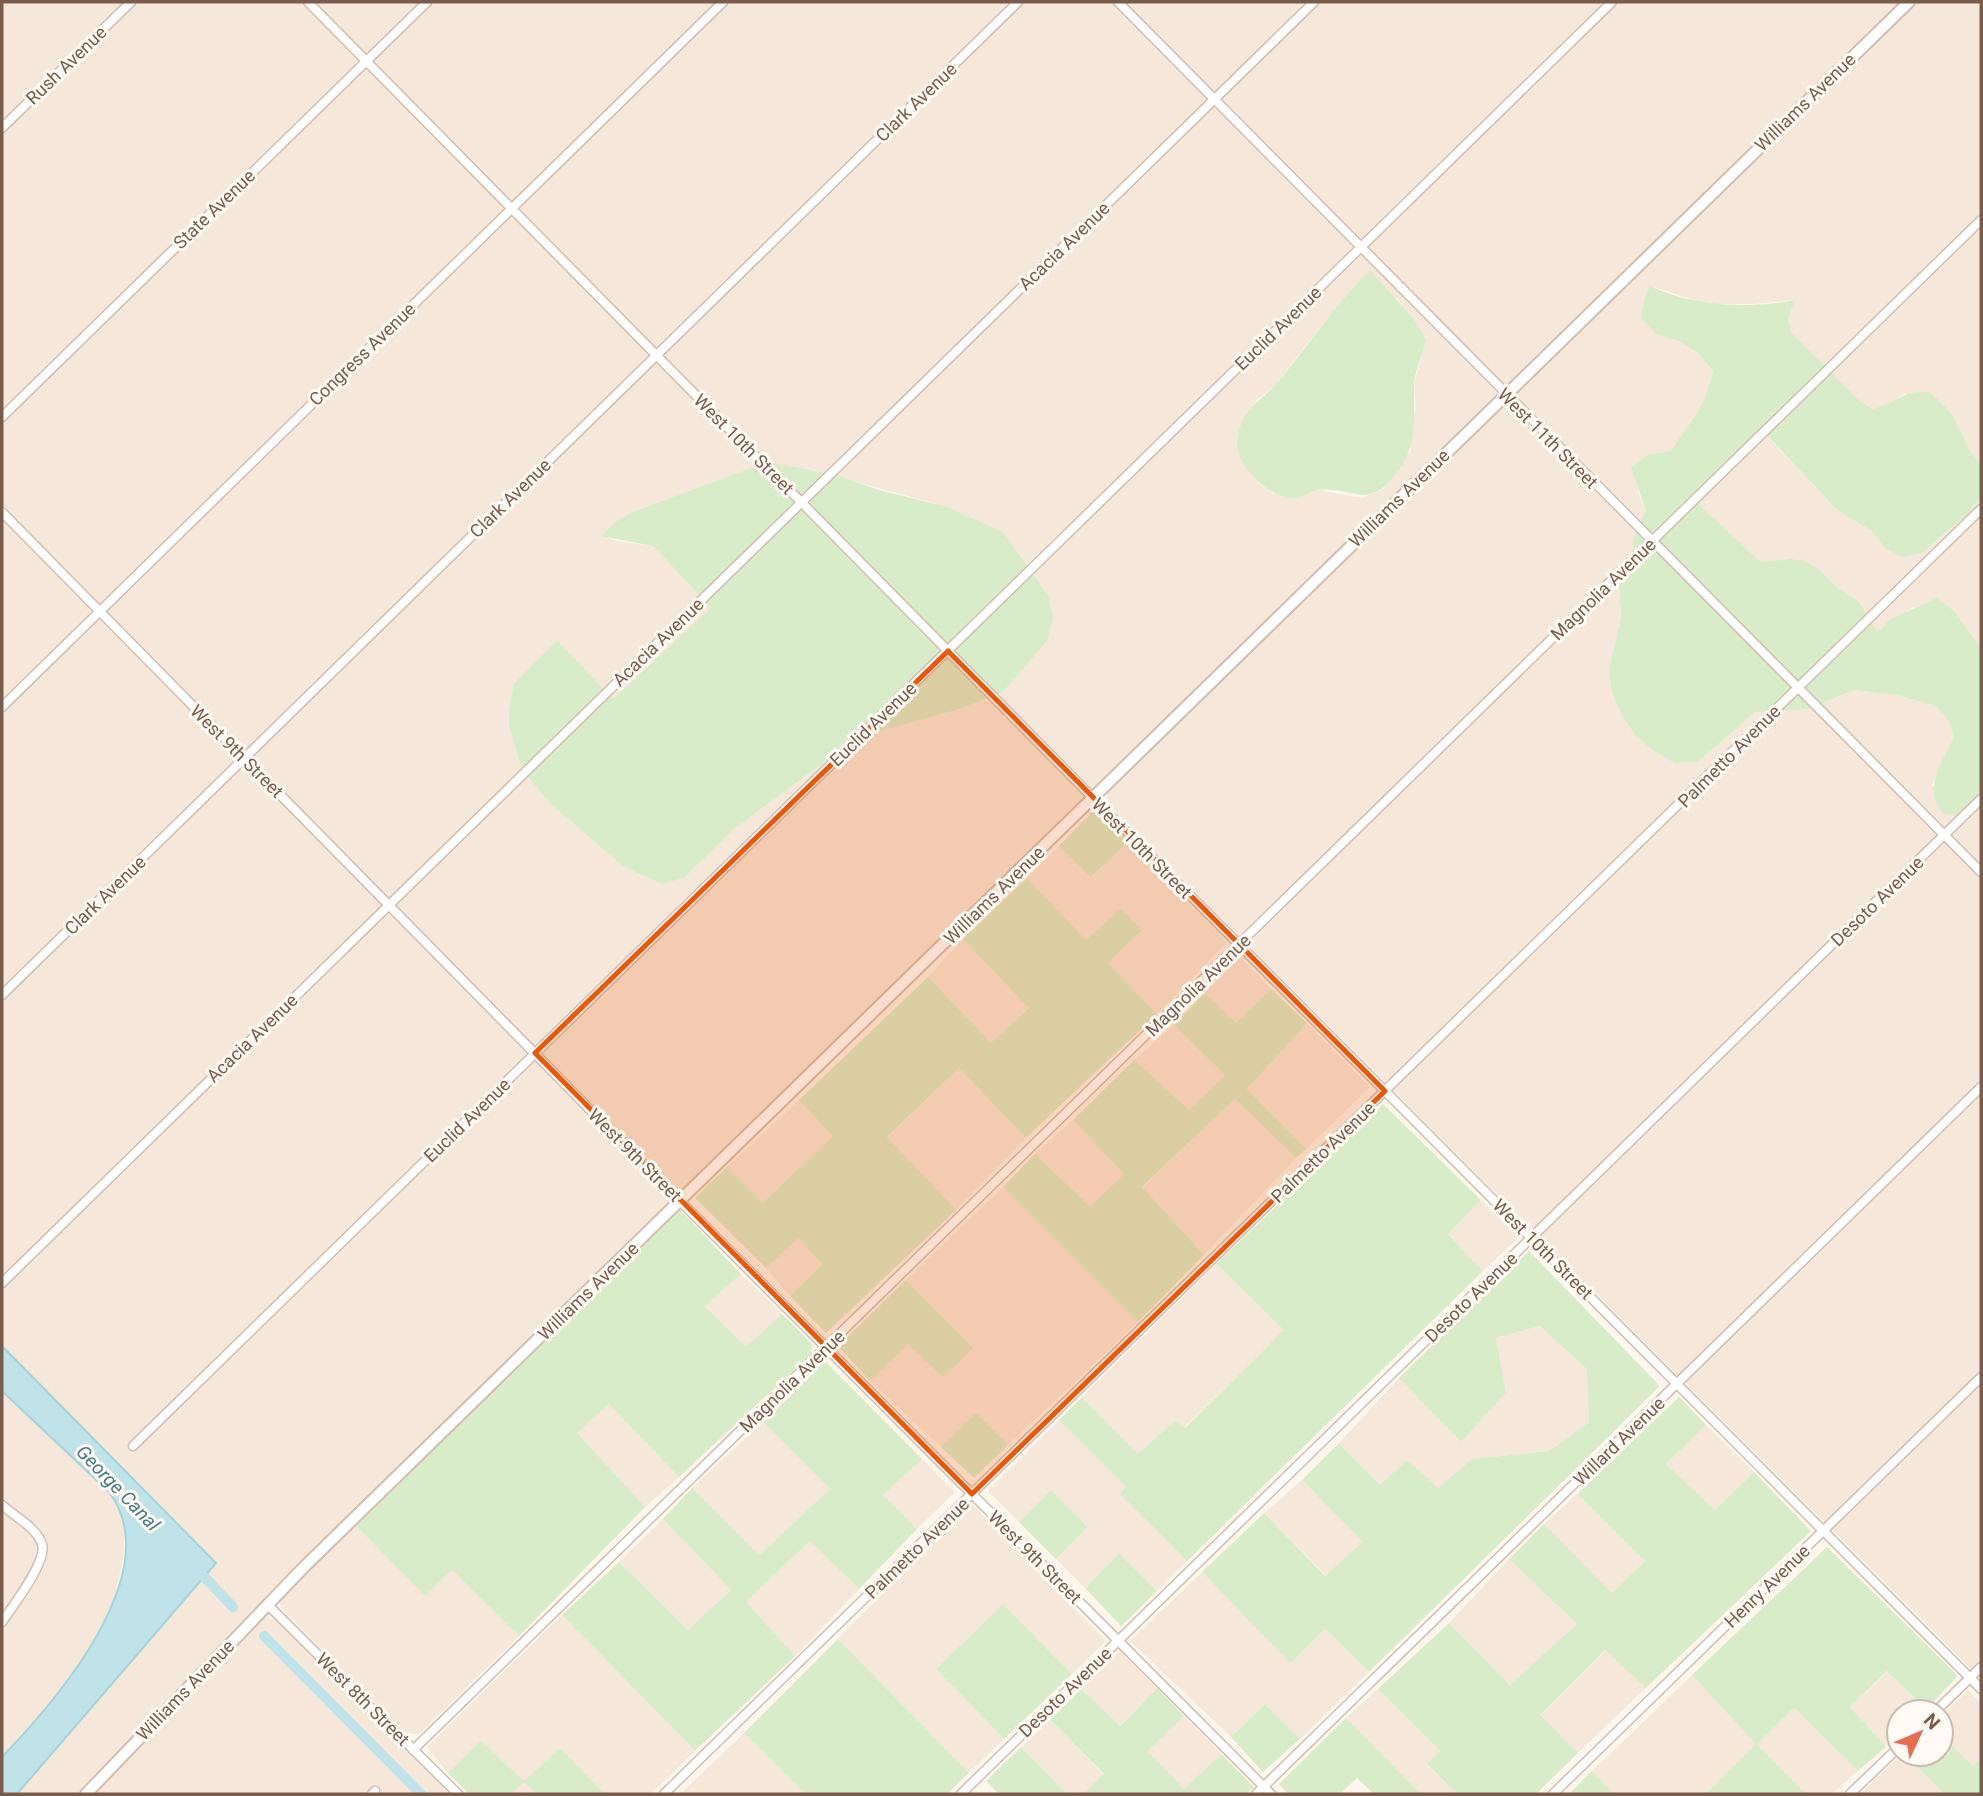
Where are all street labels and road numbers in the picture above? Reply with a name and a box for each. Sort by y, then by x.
street label: Rush Avenue [21,21,111,109]
street label: Williams Avenue [1750,49,1860,155]
street label: Clark Avenue [871,58,961,146]
street label: State Avenue [169,165,259,253]
street label: Acacia Avenue [1014,198,1114,294]
street label: Euclid Avenue [1231,282,1325,374]
street label: Congress Avenue [305,298,419,410]
street label: West 11th Street [1494,384,1602,492]
street label: West 10th Street [690,390,798,498]
street label: Williams Avenue [1344,445,1454,551]
street label: Clark Avenue [465,454,555,542]
street label: Magnolia Avenue [1546,534,1660,644]
street label: Acacia Avenue [608,594,708,690]
street label: Euclid Avenue [826,678,920,770]
street label: West 9th Street [186,700,288,802]
street label: Palmetto Avenue [1674,701,1784,811]
street label: West 10th Street [1088,794,1196,902]
street label: Williams Avenue [939,842,1049,948]
street label: Clark Avenue [60,851,150,939]
street label: Desoto Avenue [1826,852,1928,950]
street label: Magnolia Avenue [1141,930,1255,1040]
street label: Acacia Avenue [202,990,302,1086]
street label: Euclid Avenue [420,1074,514,1166]
street label: Palmetto Avenue [1267,1097,1379,1207]
street label: West 9th Street [584,1104,686,1206]
street label: West 10th Street [1489,1195,1597,1303]
street label: Williams Avenue [533,1238,643,1344]
street label: Desoto Avenue [1420,1248,1522,1346]
street label: Magnolia Avenue [735,1326,849,1436]
street label: Willard Avenue [1569,1392,1669,1490]
street label: Palmetto Avenue [861,1493,973,1603]
street label: West 9th Street [984,1506,1086,1608]
street label: Henry Avenue [1720,1540,1814,1632]
street label: Williams Avenue [132,1635,238,1745]
street label: Desoto Avenue [1014,1643,1116,1741]
street label: West 8th Street [312,1648,414,1750]

